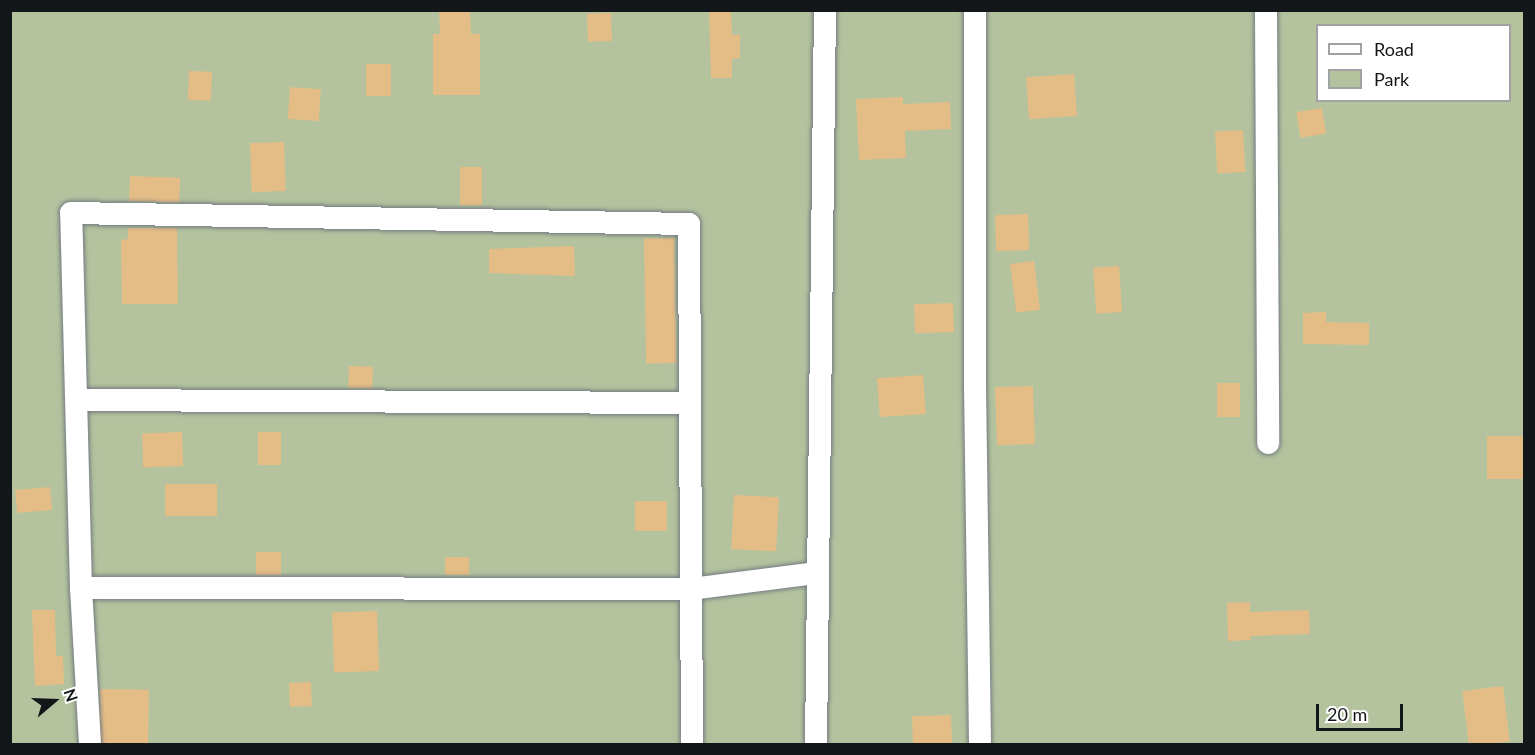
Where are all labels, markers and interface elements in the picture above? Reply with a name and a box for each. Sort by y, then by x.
legend [1316,24,1511,102]
text: Road [1374,38,1414,60]
text: Park [1374,68,1409,90]
north arrow [24,671,84,731]
text: N [61,686,82,704]
scale bar [1319,692,1406,730]
text: 20 m [1327,703,1367,725]

